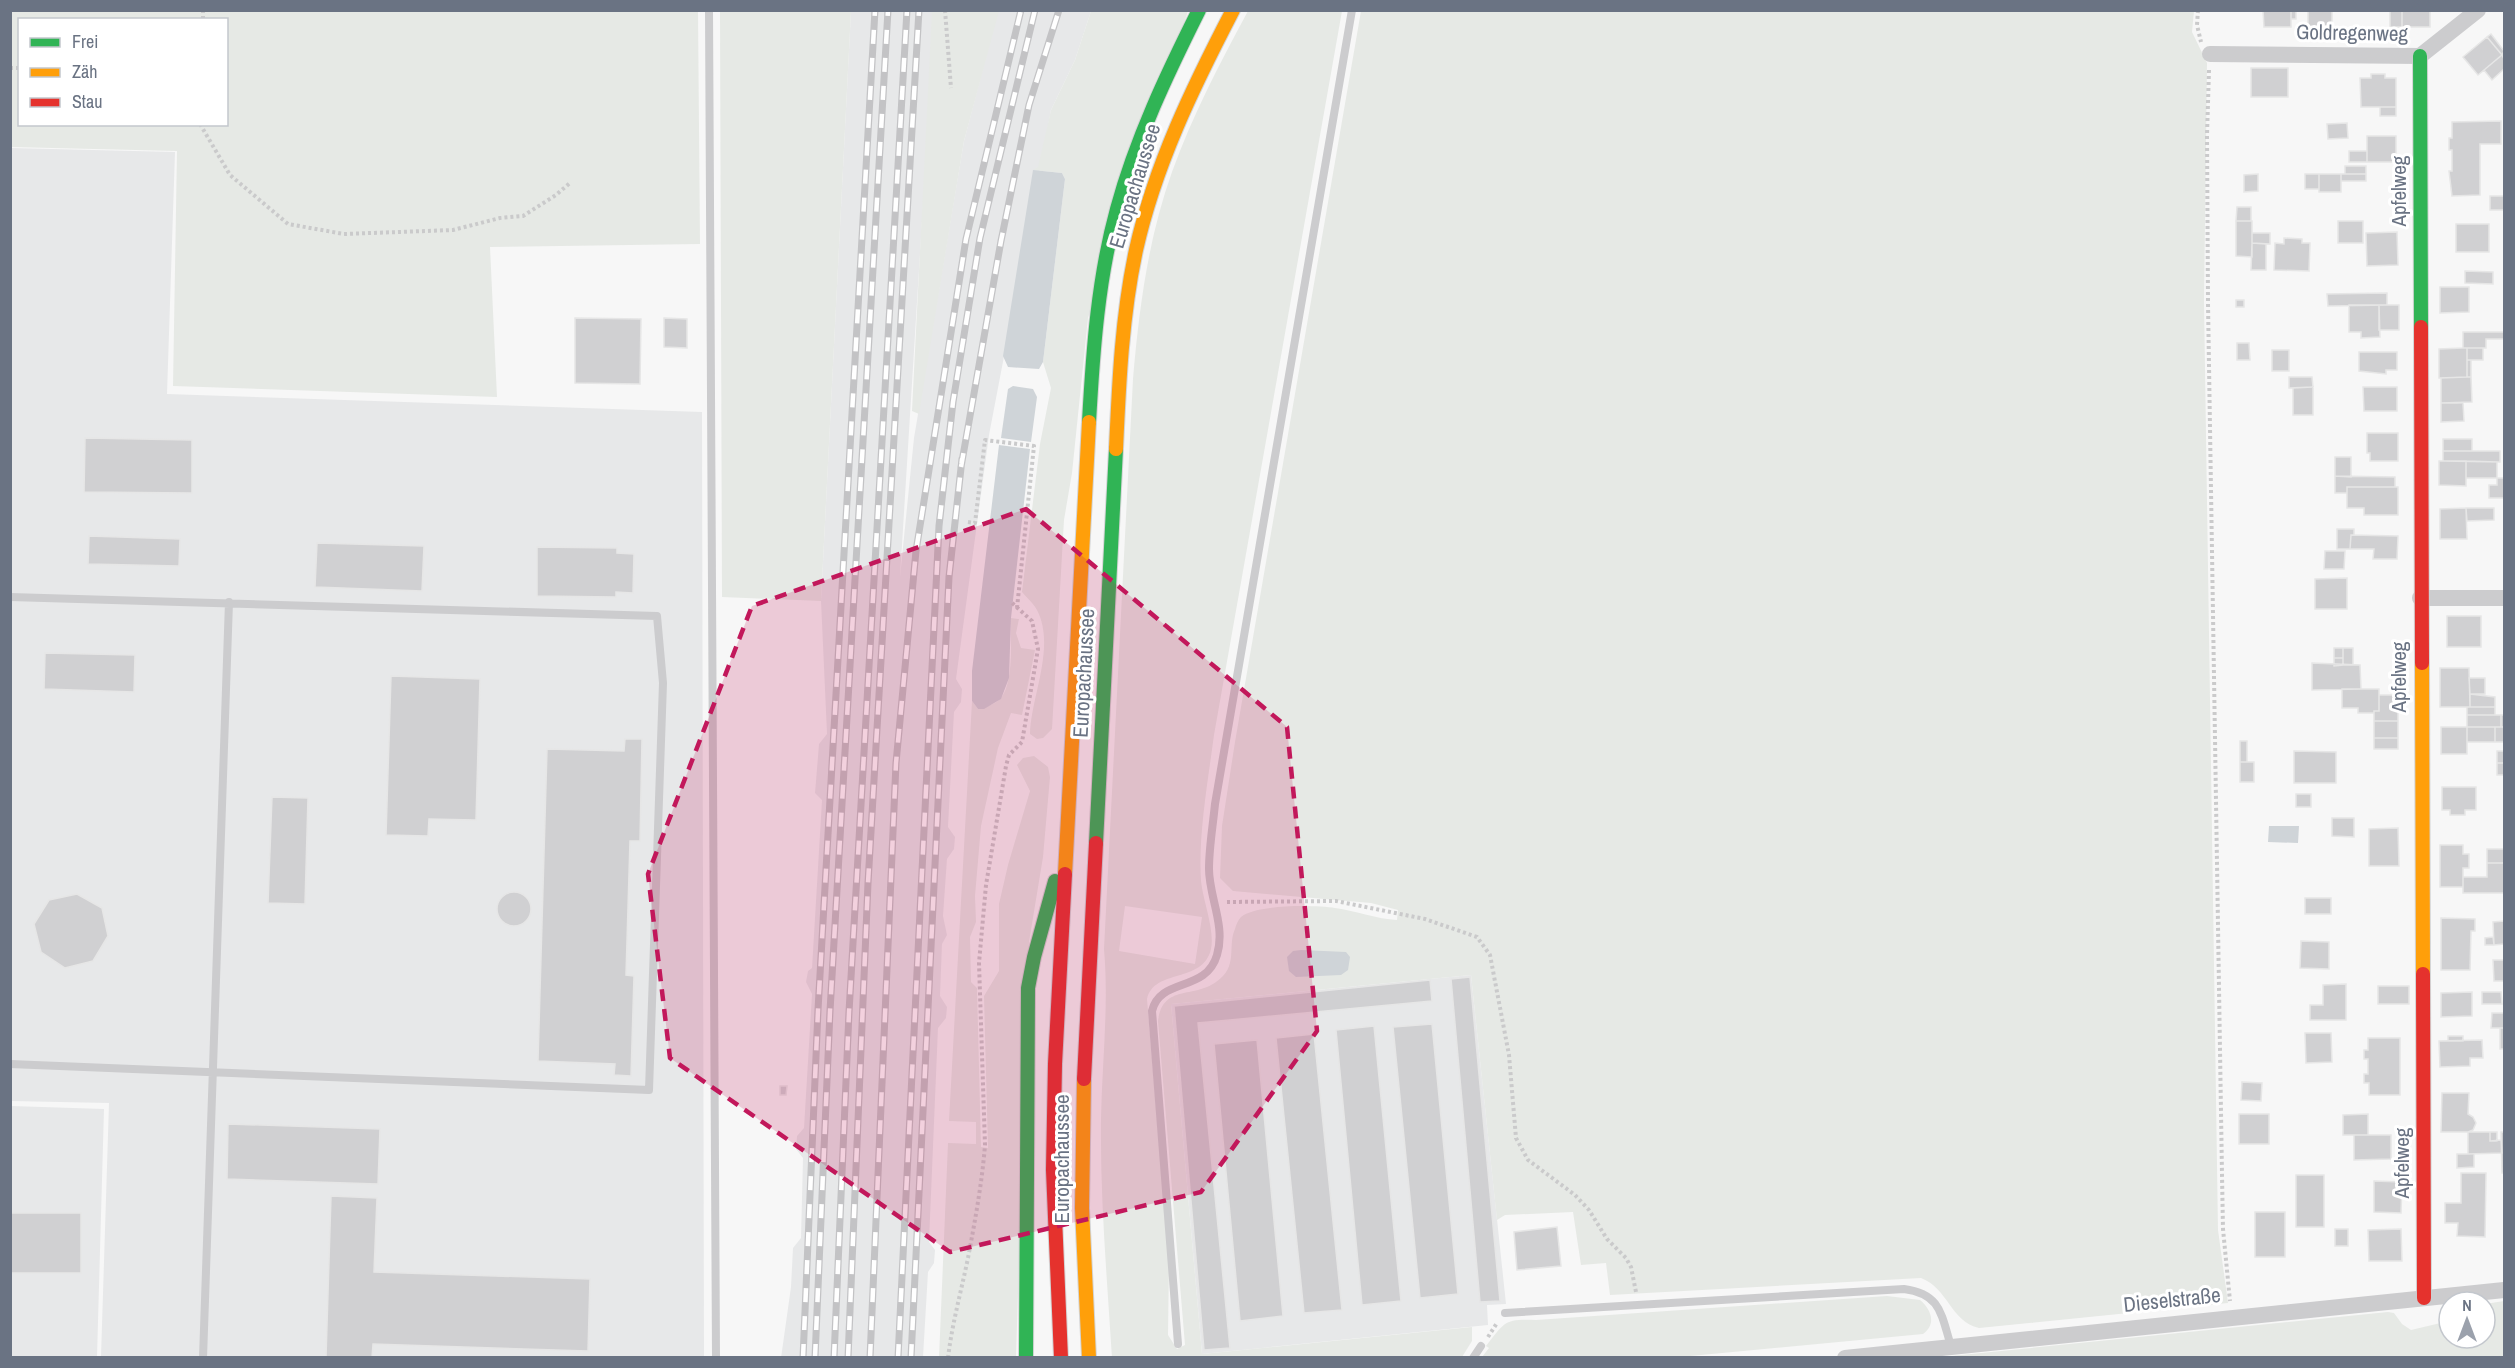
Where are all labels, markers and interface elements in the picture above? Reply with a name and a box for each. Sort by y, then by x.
street label: Goldregenweg [2296,17,2409,48]
legend [18,18,228,126]
text: Frei [72,29,98,54]
text: Zäh [72,59,97,84]
text: Stau [72,89,102,114]
street label: Europachaussee [1102,120,1167,252]
street label: Apfelweg [2384,155,2413,227]
street label: Europachaussee [1066,608,1101,738]
street label: Apfelweg [2384,641,2413,713]
street label: Europachaussee [1047,1094,1076,1224]
street label: Apfelweg [2387,1127,2416,1199]
street label: Dieselstraße [2122,1280,2222,1319]
north arrow [2437,1290,2497,1350]
text: N [2462,1294,2472,1316]

